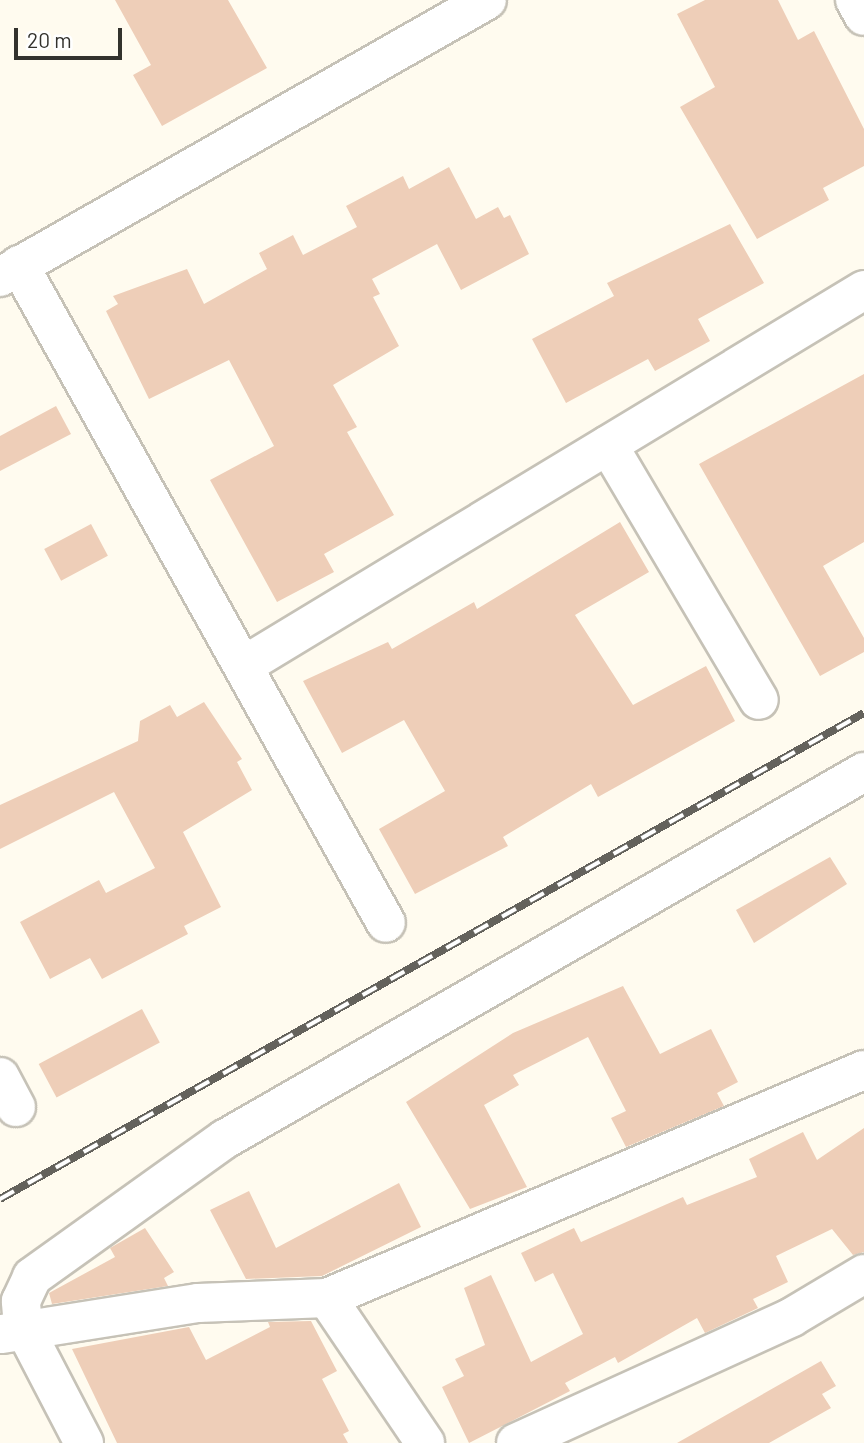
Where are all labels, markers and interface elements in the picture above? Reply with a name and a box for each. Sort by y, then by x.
scale bar [18,14,126,58]
text: 20 m [27,27,72,52]

